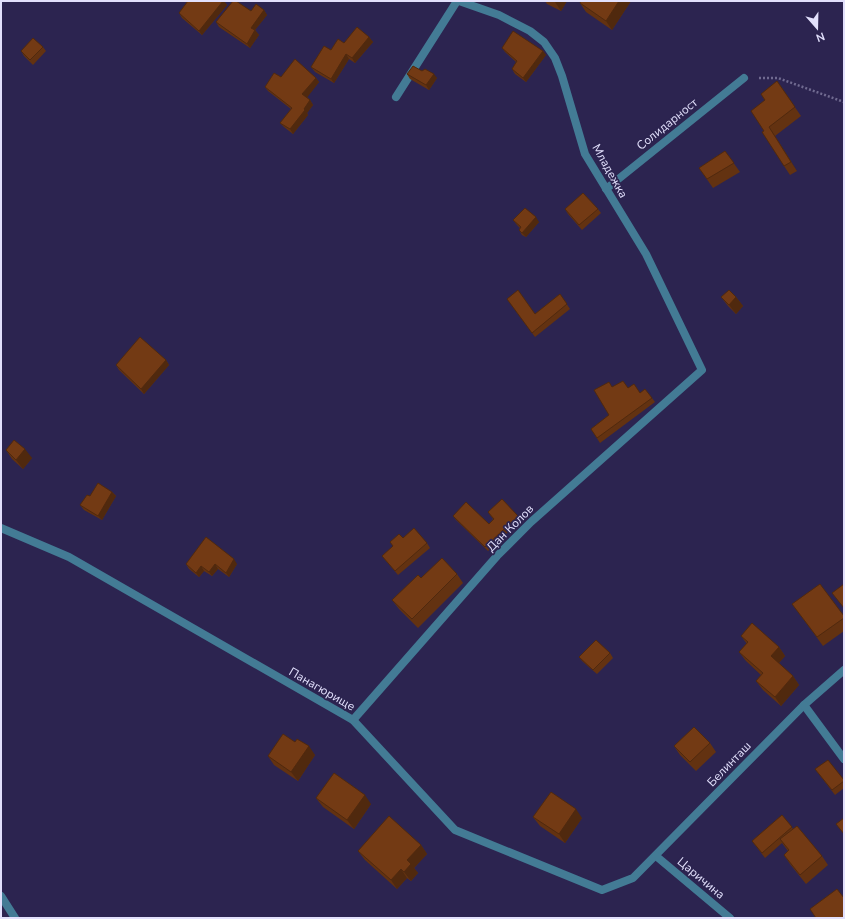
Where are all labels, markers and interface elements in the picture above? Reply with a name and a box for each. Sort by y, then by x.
north arrow [797,8,837,48]
text: N [814,28,827,45]
street label: Солидарност [633,94,701,154]
street label: Младежка [589,141,631,201]
street label: Дан Колов [483,501,537,555]
street label: Панагюрище [286,664,358,714]
street label: Белинташ [704,738,754,790]
street label: Царичина [674,853,728,903]

